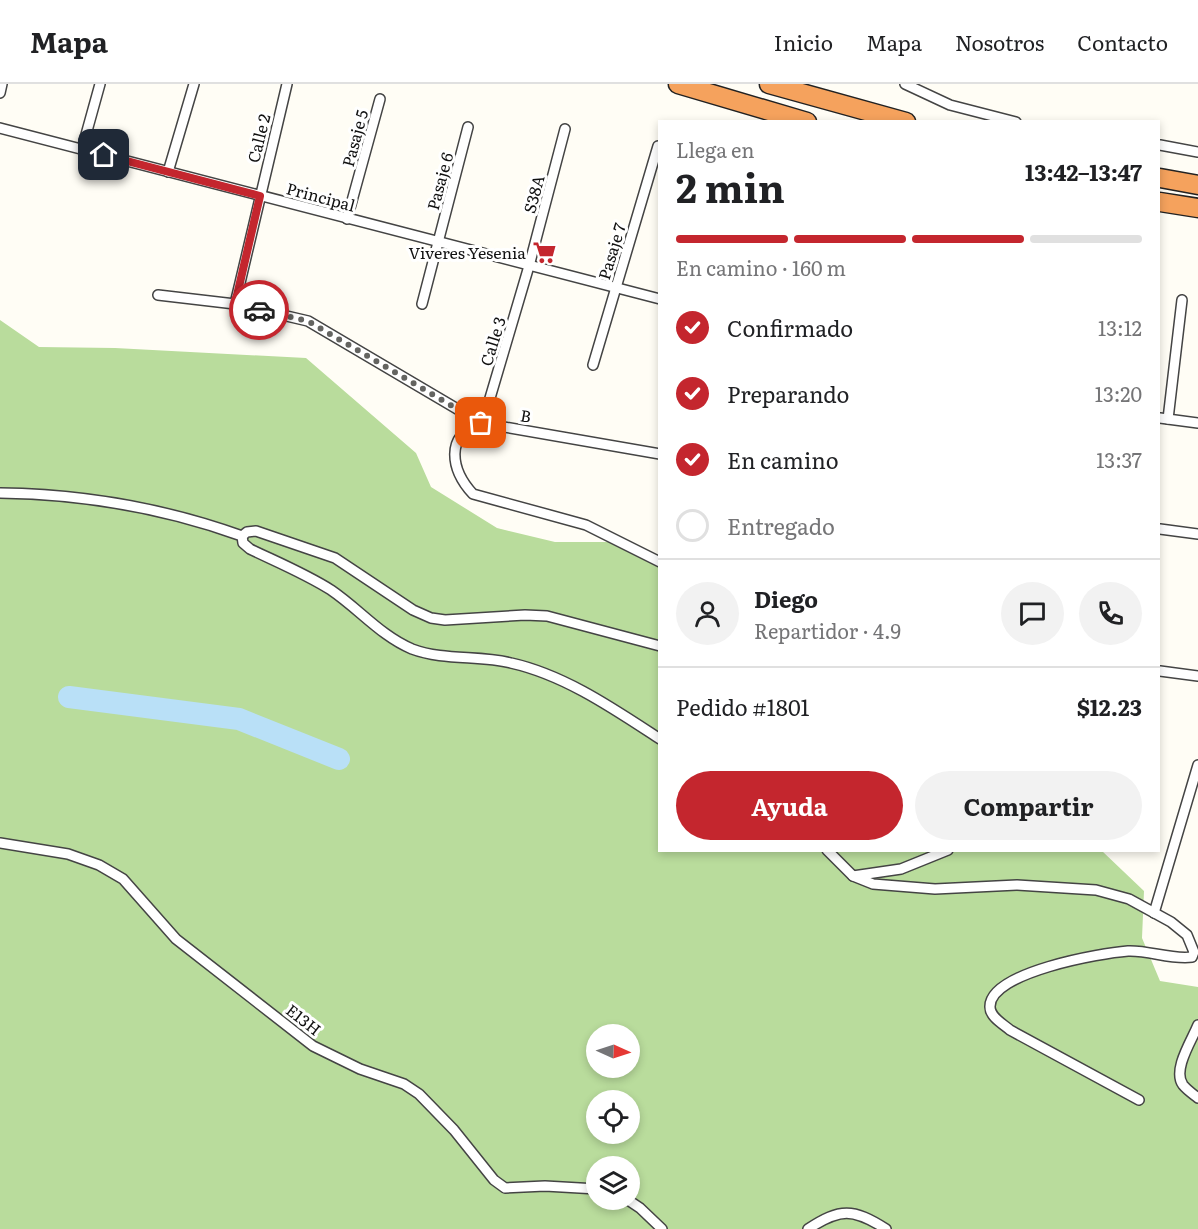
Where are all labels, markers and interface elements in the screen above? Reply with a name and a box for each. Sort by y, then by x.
text: Mapa [30,20,108,62]
text: Inicio [774,26,833,57]
text: Mapa [866,26,922,57]
text: Nosotros [955,26,1044,57]
text: Contacto [1077,26,1168,57]
street label: Pasaje 5 [335,107,373,169]
street label: Calle 2 [240,111,276,165]
pin [78,129,129,180]
text: Llega en [676,134,754,164]
icon: home [87,138,120,171]
street label: Pasaje 6 [420,149,458,212]
text: 13:42–13:47 [1025,155,1142,188]
text: 2 min [676,157,785,215]
street label: S38A [516,172,550,216]
street label: Principal [284,175,358,217]
street label: Pasaje 7 [591,220,631,282]
supermarket icon: Viveres Yesenia [531,239,557,265]
place label: Viveres Yesenia [409,240,526,264]
text: En camino · 160 m [676,252,846,282]
courier [229,280,289,340]
icon: car [243,294,276,327]
icon: check [676,311,709,344]
text: Confirmado [727,311,853,344]
text: 13:12 [1098,312,1142,342]
street label: Calle 3 [473,313,511,369]
icon: check [676,377,709,410]
text: Preparando [727,377,849,410]
text: 13:20 [1095,378,1142,408]
pin [455,397,506,448]
street label: B [519,402,533,428]
icon: bag [464,406,497,439]
icon: check [676,443,709,476]
text: En camino [727,443,839,476]
text: 13:37 [1096,444,1142,474]
text: Entregado [727,509,835,542]
button: person [676,582,739,645]
text: Diego [754,582,818,615]
button: chat [1001,582,1064,645]
button: phone [1079,582,1142,645]
text: Repartidor · 4.9 [754,615,901,645]
text: Pedido #1801 [676,690,810,723]
text: $12.23 [1077,690,1142,723]
button: Ayuda [676,771,903,840]
button: Compartir [915,771,1142,840]
street label: E13H [281,998,327,1040]
north arrow [586,1024,640,1078]
map controls [586,1024,640,1210]
button: locate [586,1090,640,1144]
button: layers [586,1156,640,1210]

